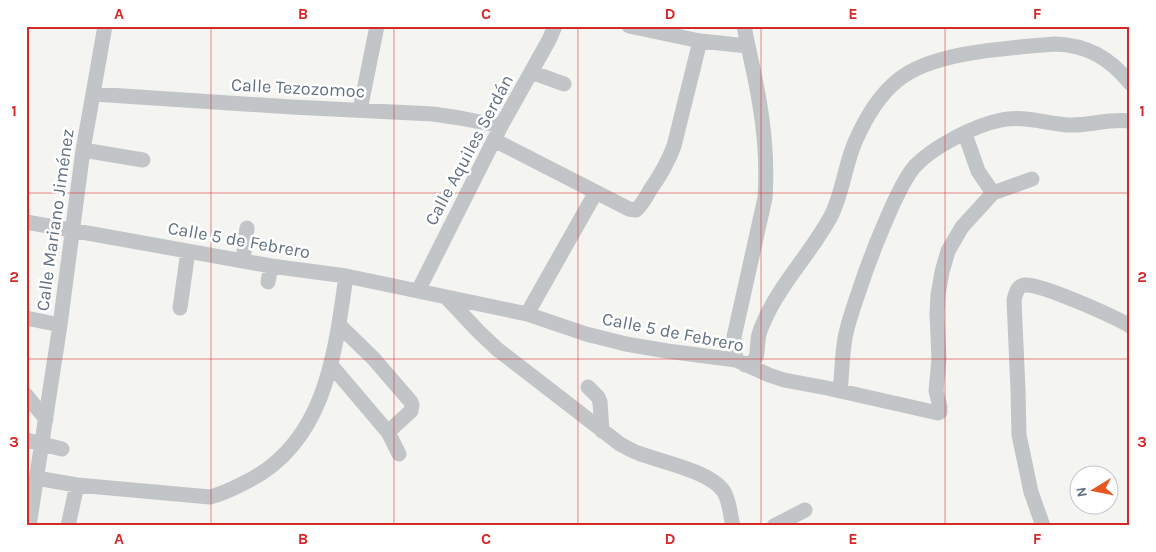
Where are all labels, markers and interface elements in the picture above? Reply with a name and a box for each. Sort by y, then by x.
text: A [114,4,124,23]
text: B [298,4,308,23]
text: C [481,4,491,23]
text: D [665,4,676,23]
text: E [848,4,858,23]
text: F [1033,4,1042,23]
street label: Calle Aquiles Serdán [420,71,518,229]
street label: Calle Tezozomoc [230,74,366,102]
text: 1 [11,101,17,120]
text: 1 [1139,101,1145,120]
street label: Calle Mariano Jiménez [31,127,79,313]
street label: Calle 5 de Febrero [166,217,312,263]
text: 2 [9,267,19,286]
text: 2 [1137,267,1147,286]
street label: Calle 5 de Febrero [600,307,746,357]
text: 3 [9,432,19,451]
text: 3 [1137,432,1147,451]
north arrow [1068,464,1118,514]
text: N [1072,486,1091,499]
text: A [114,529,124,548]
text: B [298,529,308,548]
text: C [481,529,491,548]
text: D [665,529,676,548]
text: E [848,529,858,548]
text: F [1033,529,1042,548]

